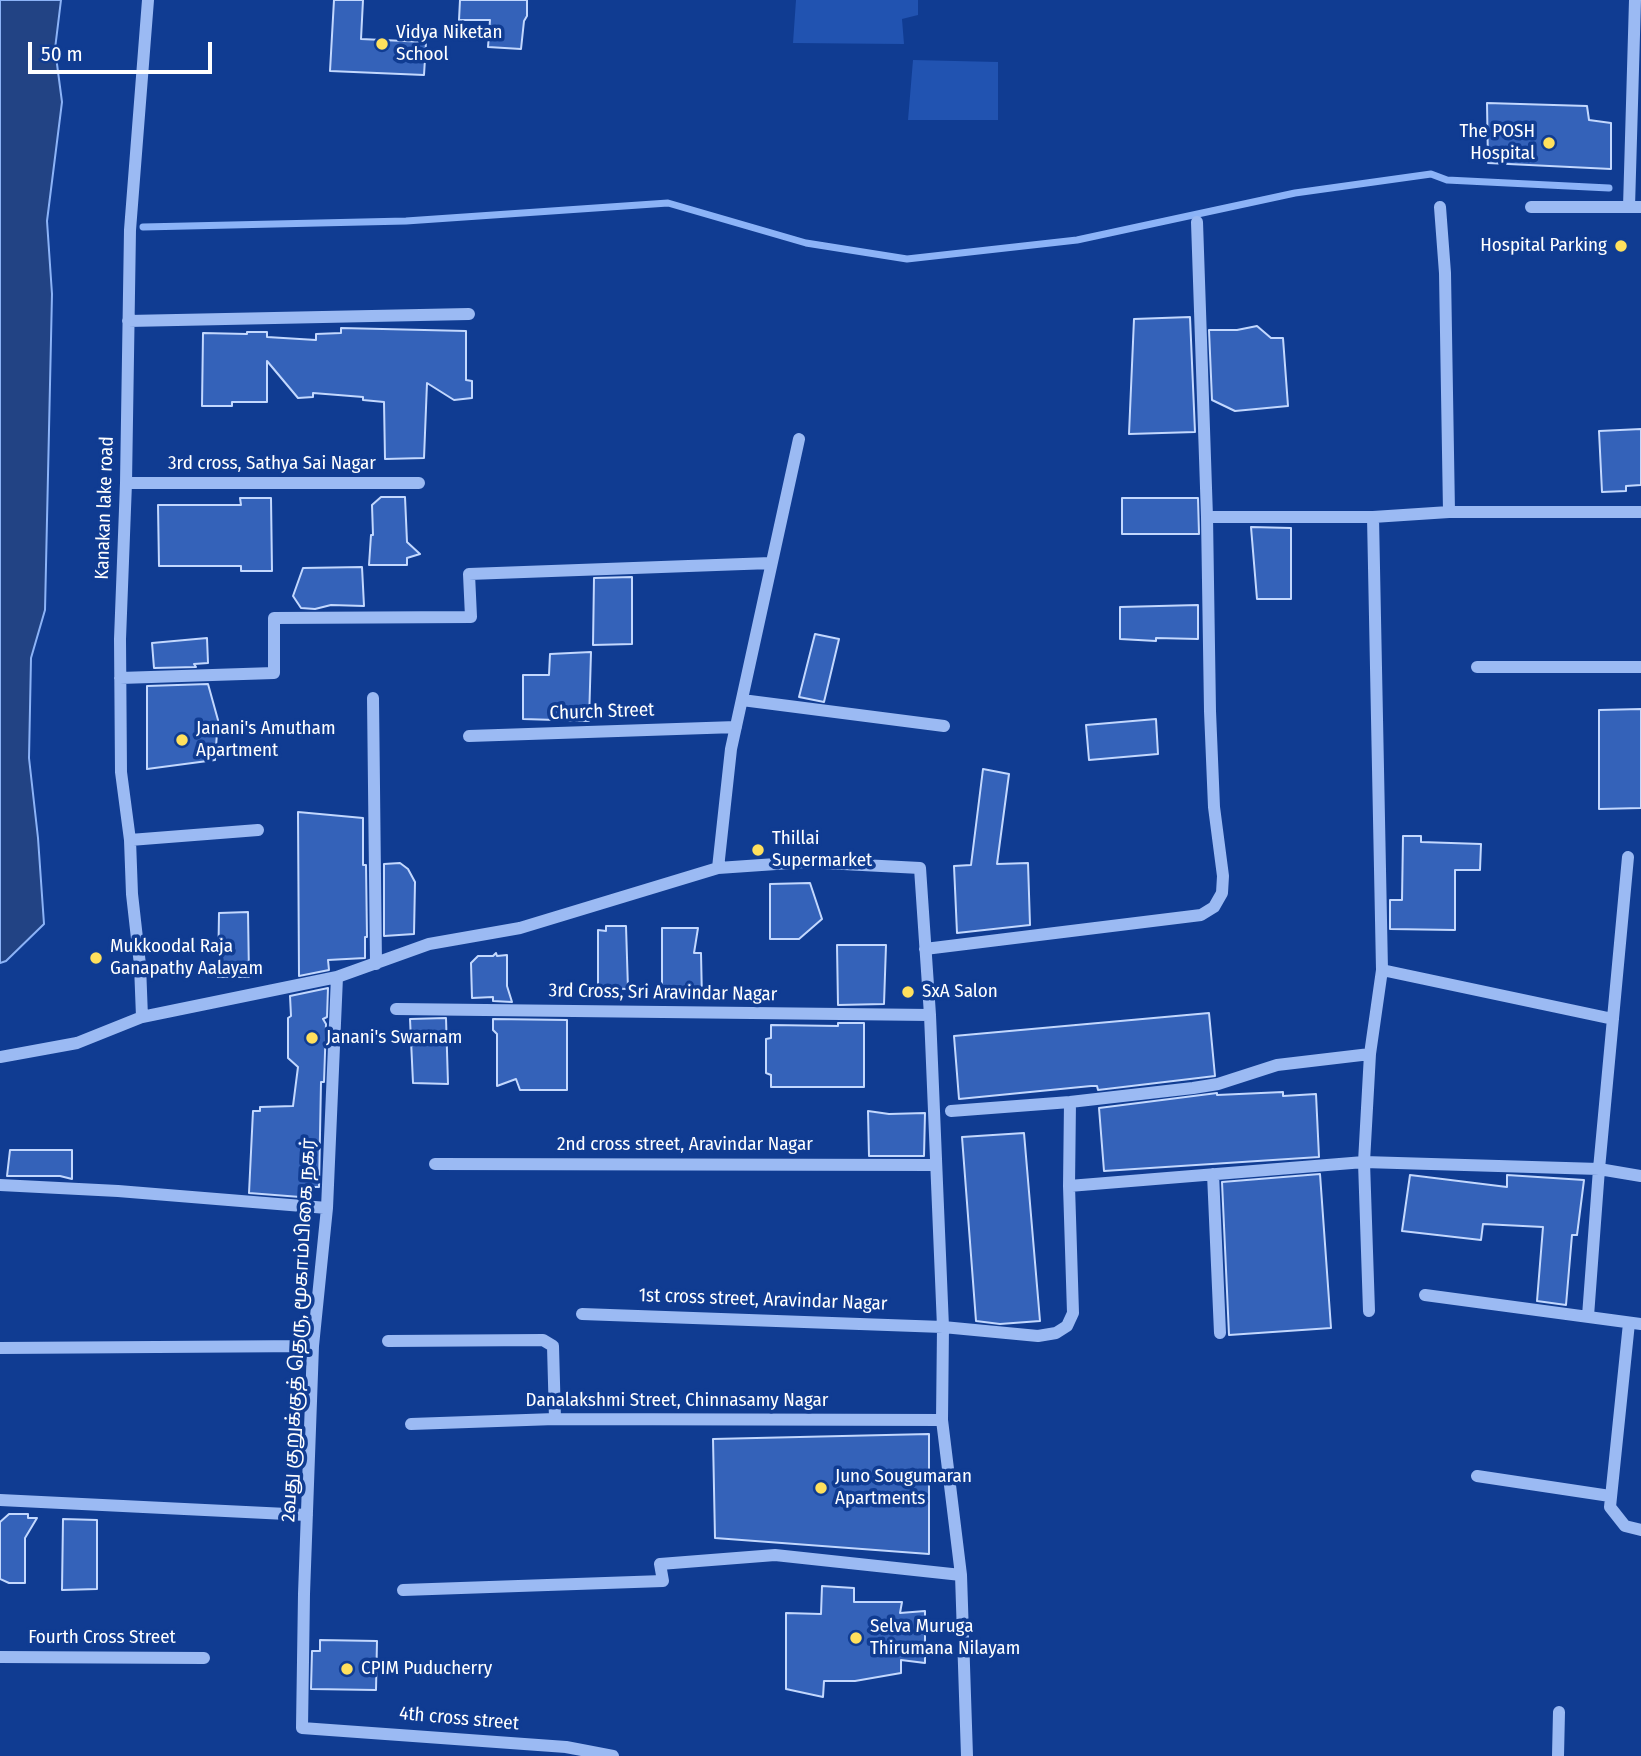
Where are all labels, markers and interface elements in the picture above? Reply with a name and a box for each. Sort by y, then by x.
place label: Vidya Niketan School [396,22,502,66]
scale bar [32,28,215,72]
marker: Vidya Niketan School [374,36,390,52]
text: 50 m [41,41,83,67]
place label: The POSH Hospital [1460,121,1535,165]
marker: The POSH Hospital [1541,135,1557,151]
place label: Hospital Parking [1480,235,1607,257]
marker: Hospital Parking [1613,238,1629,254]
street label: Kanakan lake road [91,436,119,580]
street label: 3rd cross, Sathya Sai Nagar [168,453,376,475]
street label: Church Street [549,699,655,725]
place label: Janani's Amutham Apartment [196,718,336,762]
marker: Janani's Amutham Apartment [174,732,190,748]
place label: Thillai Supermarket [772,828,872,872]
marker: Thillai Supermarket [750,842,766,858]
place label: Mukkoodal Raja Ganapathy Aalayam [110,936,263,980]
marker: Mukkoodal Raja Ganapathy Aalayam [88,950,104,966]
street label: 3rd Cross, Sri Aravindar Nagar [549,980,777,1006]
place label: SxA Salon [922,981,998,1003]
marker: SxA Salon [900,984,916,1000]
place label: Janani's Swarnam [326,1027,462,1049]
marker: Janani's Swarnam [304,1030,320,1046]
street label: 2nd cross street, Aravindar Nagar [557,1134,813,1156]
street label: 2வது குறுக்குத் தெரு, மூகாம்பிகை நகர் [278,1137,320,1523]
street label: 1st cross street, Aravindar Nagar [638,1284,888,1316]
street label: Danalakshmi Street, Chinnasamy Nagar [526,1390,828,1412]
place label: Juno Sougumaran Apartments [835,1466,972,1510]
marker: Juno Sougumaran Apartments [813,1480,829,1496]
place label: Selva Muruga Thirumana Nilayam [870,1616,1020,1660]
street label: Fourth Cross Street [28,1627,176,1649]
marker: Selva Muruga Thirumana Nilayam [848,1630,864,1646]
place label: CPIM Puducherry [361,1658,492,1680]
marker: CPIM Puducherry [339,1661,355,1677]
street label: 4th cross street [398,1702,520,1736]

